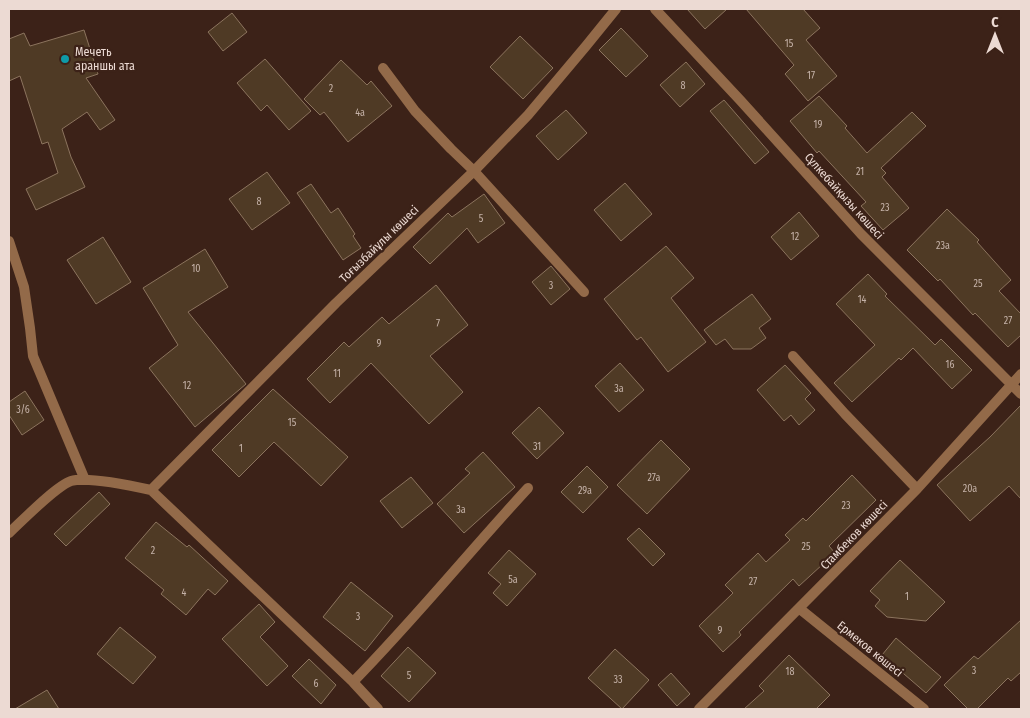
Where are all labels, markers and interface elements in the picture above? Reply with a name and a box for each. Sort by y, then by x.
north arrow [970,10,1020,60]
text: С [991,14,999,31]
house number: 15 [785,38,794,50]
place label: Мечеть араншы ата [75,45,135,73]
marker: Мечеть араншы ата [59,53,71,65]
house number: 17 [807,70,815,82]
house number: 8 [681,80,686,92]
house number: 2 [329,83,334,95]
house number: 4а [355,107,365,119]
house number: 19 [814,119,823,131]
street label: Сұлкебайқызы көшесі [802,150,886,242]
house number: 21 [856,166,864,178]
house number: 8 [257,196,262,208]
house number: 23 [881,202,890,214]
street label: Тоғызбайұлы көшесі [337,203,421,285]
house number: 5 [479,213,484,225]
house number: 12 [791,231,800,243]
house number: 23а [936,240,950,252]
house number: 10 [191,263,201,275]
house number: 25 [974,278,983,290]
house number: 3 [549,280,554,292]
house number: 14 [858,294,867,306]
house number: 27 [1004,315,1012,327]
house number: 7 [436,318,440,330]
house number: 9 [377,338,382,350]
house number: 16 [946,359,954,371]
house number: 11 [333,368,341,380]
house number: 12 [183,380,192,392]
house number: 3а [614,383,624,395]
house number: 3/6 [16,404,30,416]
house number: 15 [288,417,297,429]
house number: 31 [533,441,541,453]
house number: 1 [239,443,243,455]
house number: 27а [648,472,661,484]
house number: 20а [963,483,977,495]
house number: 29а [578,485,592,497]
street label: Стамбеков көшесі [818,498,890,572]
house number: 23 [842,500,851,512]
house number: 3а [456,504,466,516]
house number: 25 [802,541,811,553]
house number: 2 [151,545,156,557]
house number: 5а [508,574,518,586]
house number: 27 [749,576,757,588]
house number: 4 [182,587,187,599]
house number: 1 [905,591,909,603]
house number: 3 [356,611,361,623]
street label: Ермеков көшесі [834,618,906,680]
house number: 9 [718,625,723,637]
house number: 3 [972,665,977,677]
house number: 18 [786,666,794,678]
house number: 5 [407,670,412,682]
house number: 33 [613,674,623,686]
house number: 6 [314,678,319,690]

